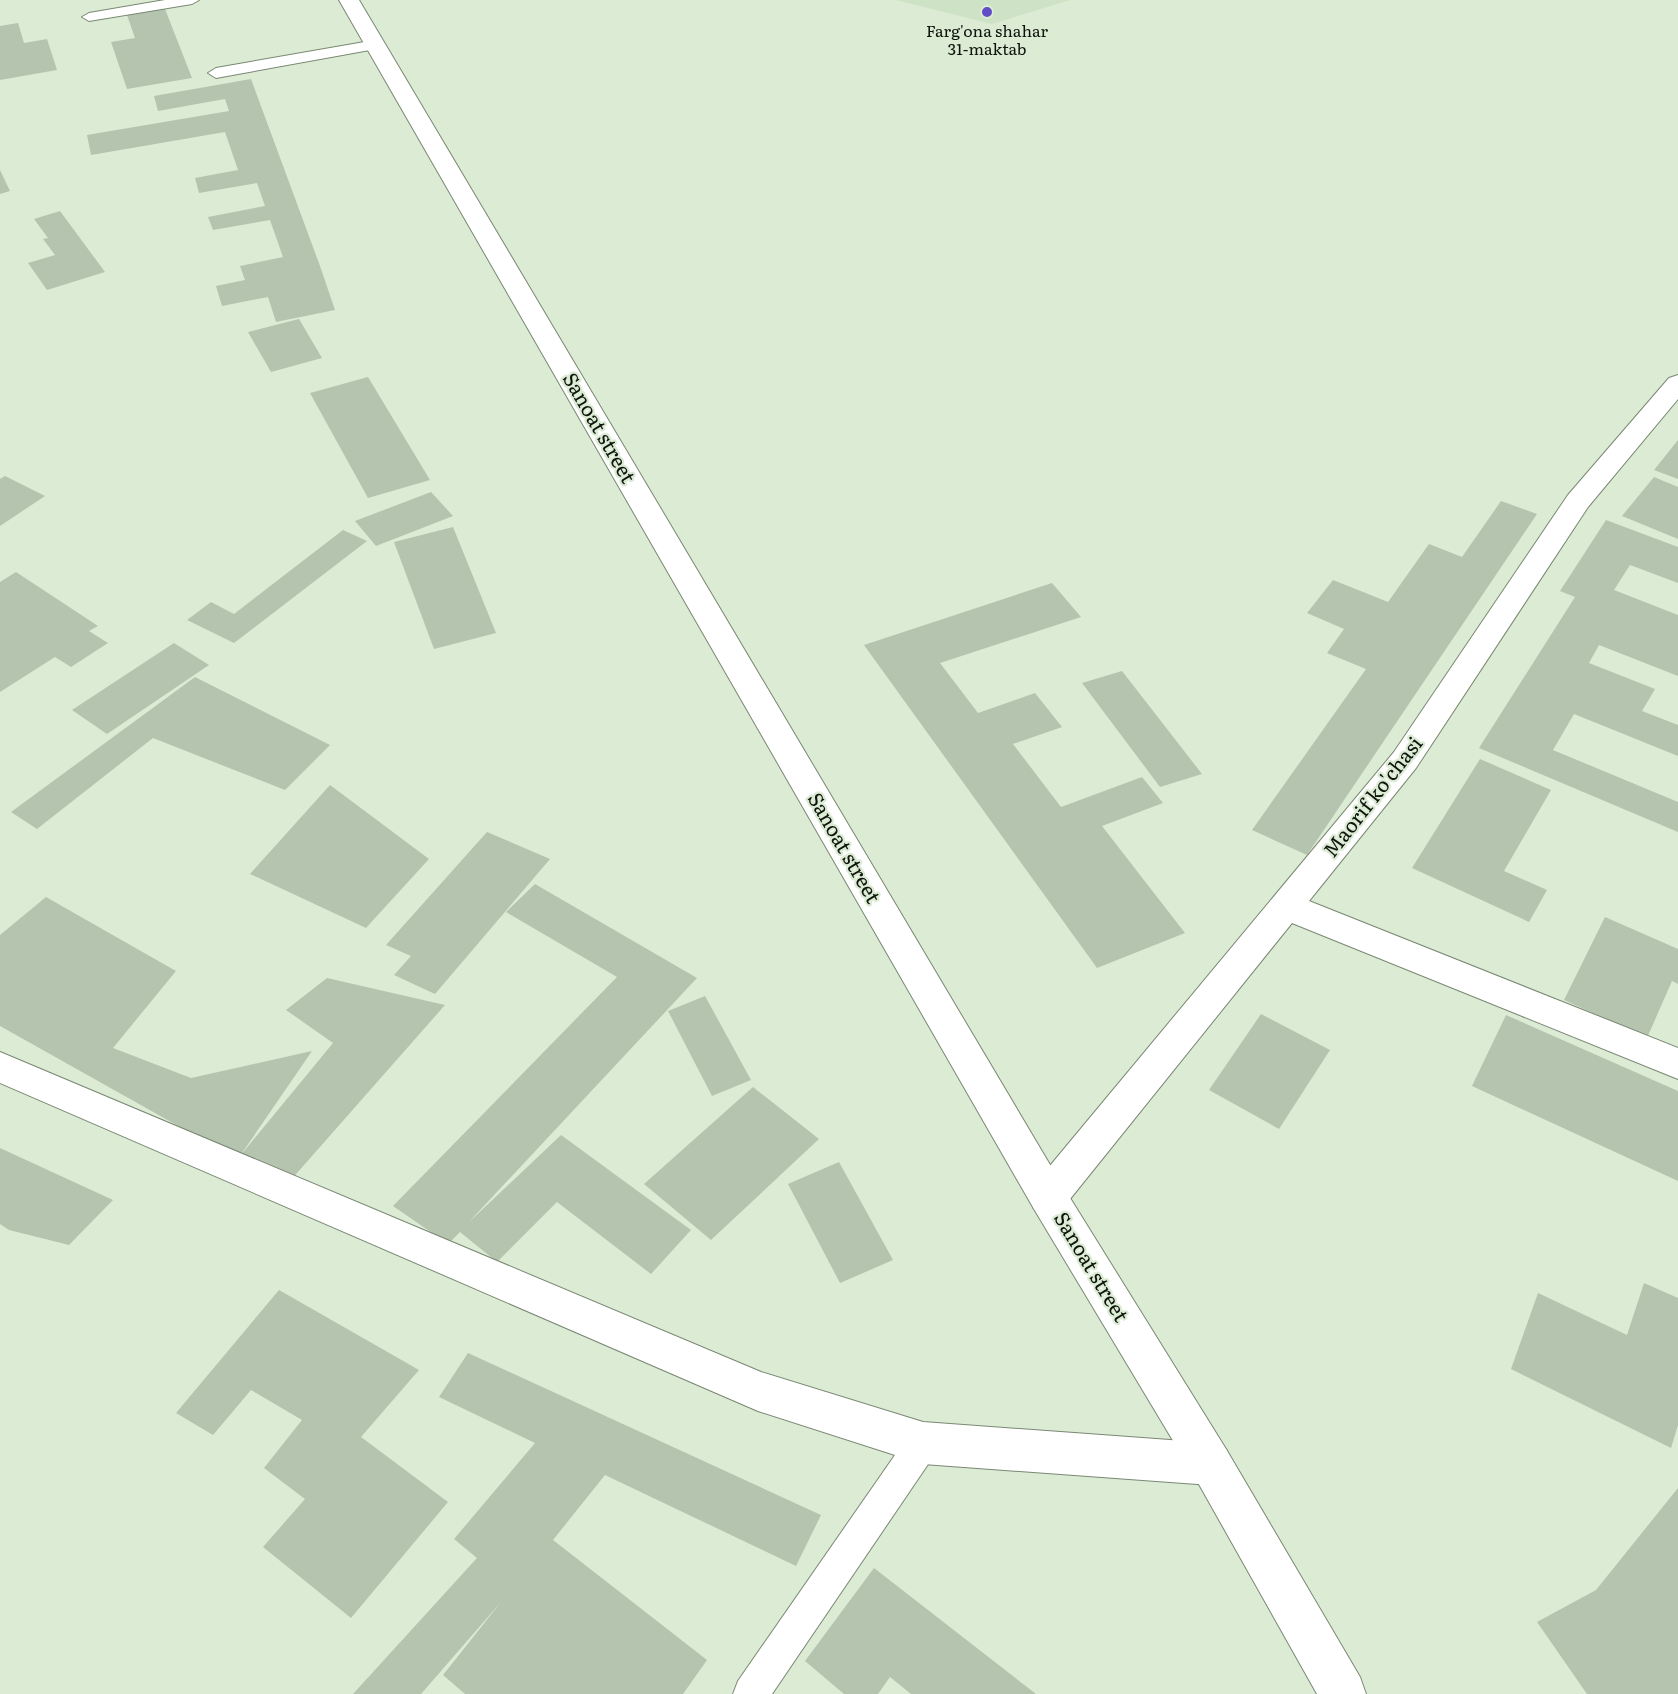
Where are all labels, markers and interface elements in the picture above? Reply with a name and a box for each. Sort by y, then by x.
marker: Farg'ona shahar 31-maktab [980,5,994,19]
place label: Farg'ona shahar 31-maktab [926,18,1048,60]
street label: Sanoat street [557,366,645,488]
street label: Maorif ko'chasi [1315,729,1428,863]
street label: Sanoat street [802,786,890,908]
street label: Sanoat street [1048,1205,1137,1327]

